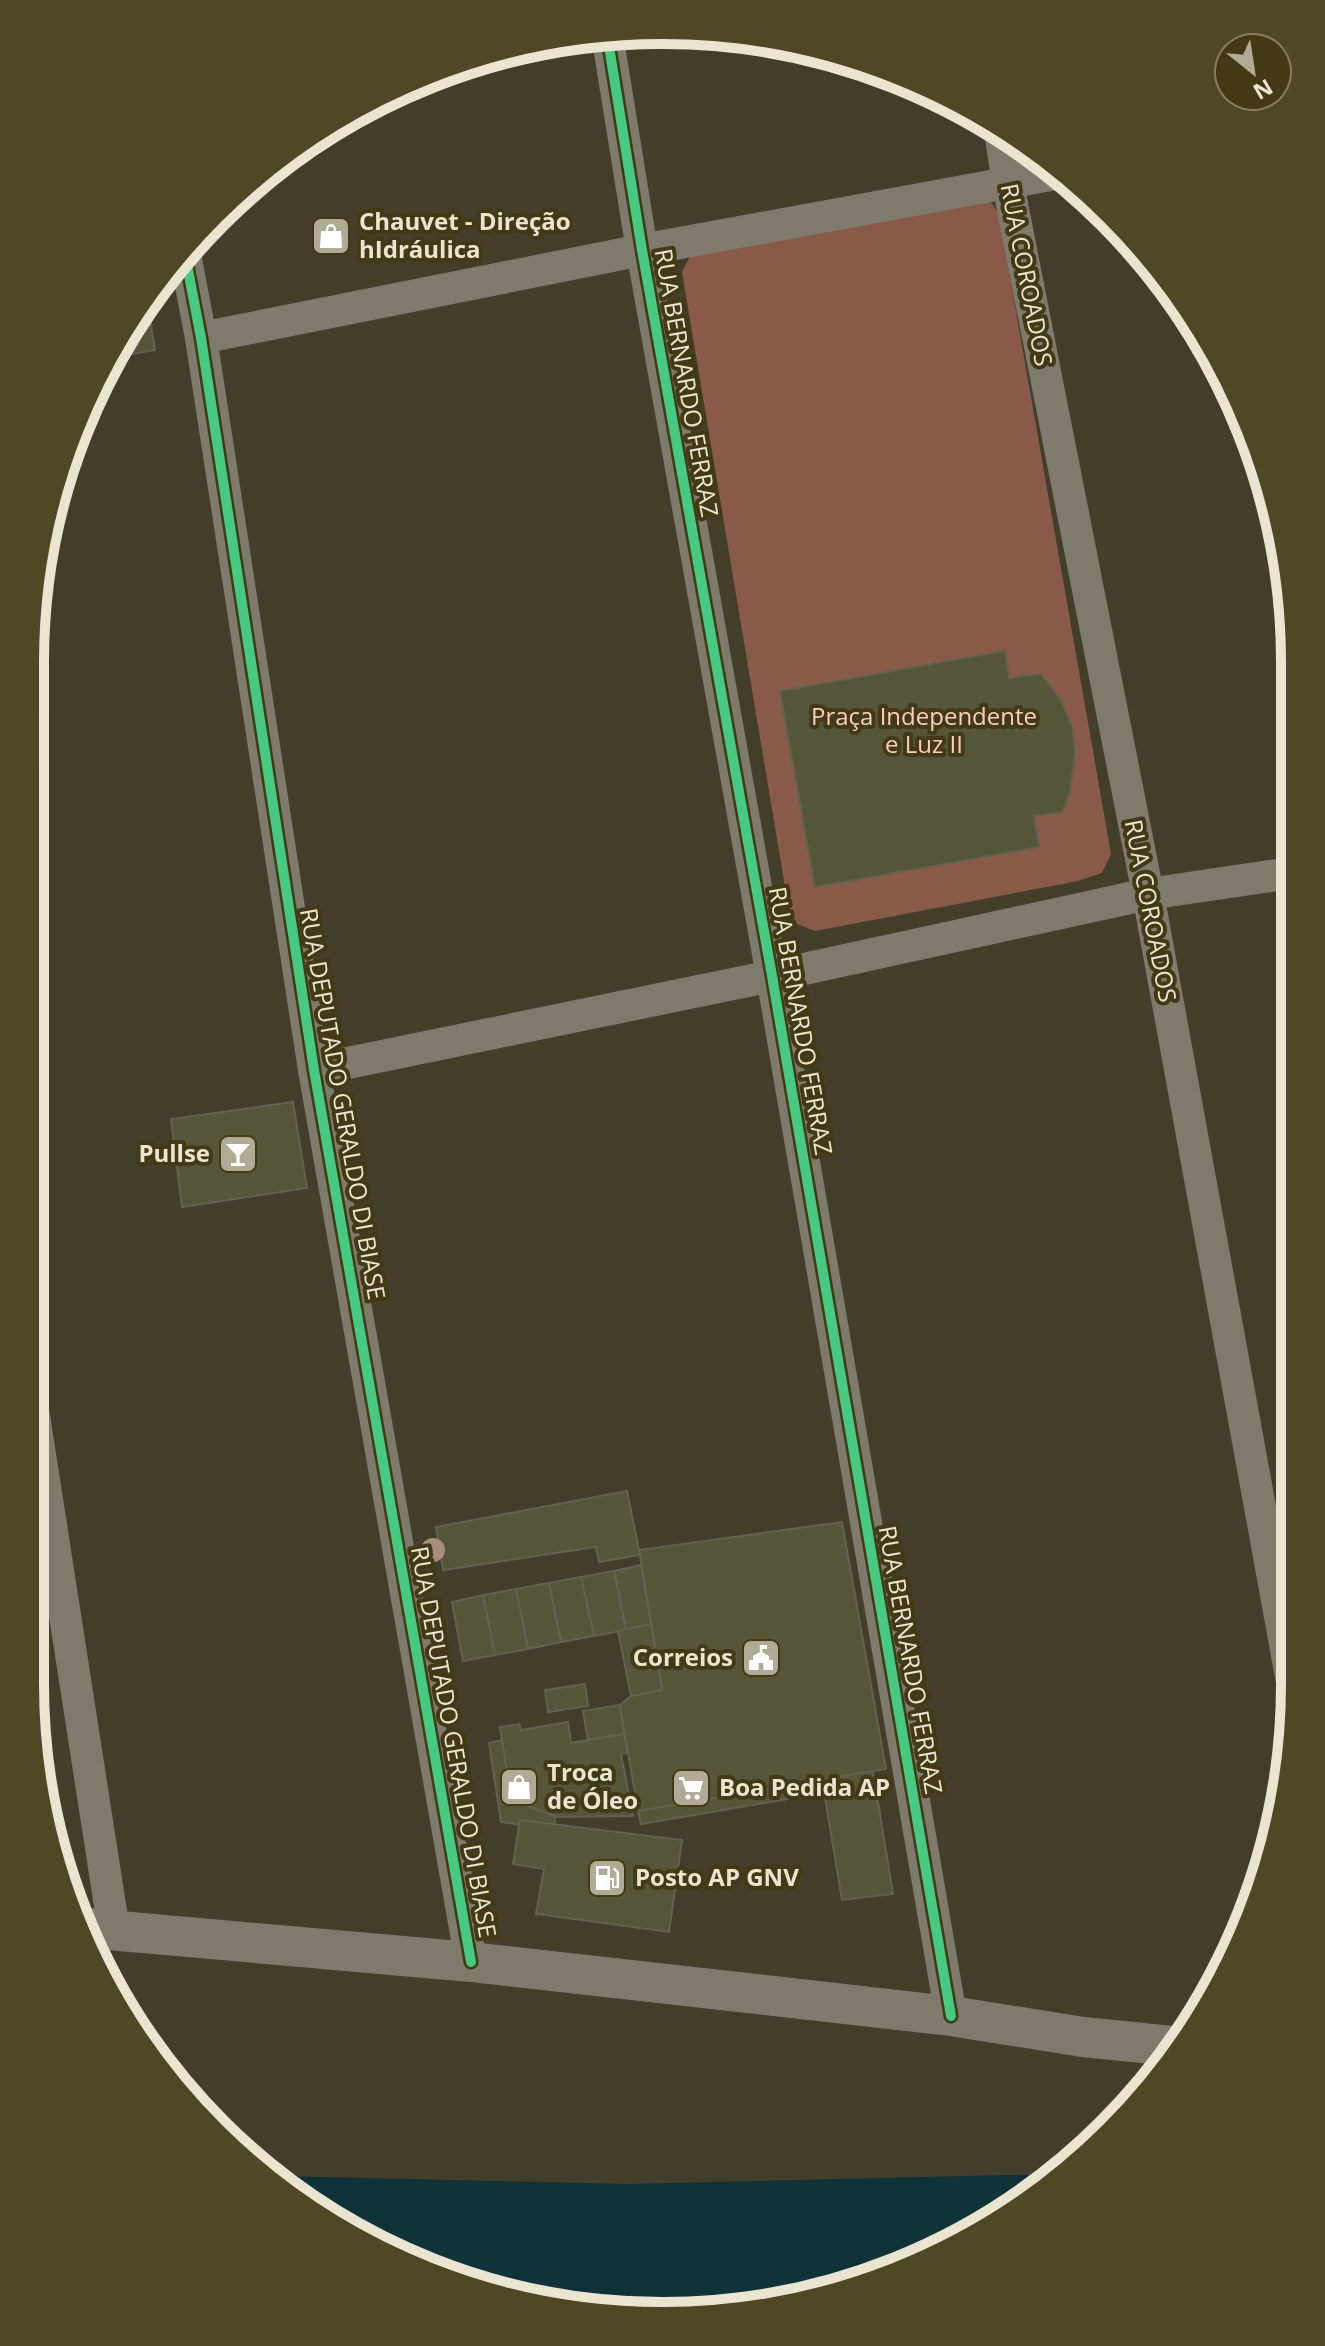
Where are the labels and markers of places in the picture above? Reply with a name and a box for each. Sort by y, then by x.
place label: Chauvet - Direção hIdráulica [359,204,571,265]
shop icon: Chauvet - Direção hIdráulica [310,215,352,257]
bar icon: Pullse [217,1133,259,1175]
place label: Pullse [138,1136,210,1169]
public building icon: Correios [740,1637,782,1679]
place label: Correios [633,1640,733,1673]
place label: Troca de Óleo [547,1755,638,1816]
shop icon: Troca de Óleo [498,1766,540,1808]
supermarket icon: Boa Pedida AP [670,1767,712,1809]
place label: Boa Pedida AP [719,1770,890,1803]
fuel station icon: Posto AP GNV [586,1857,628,1899]
place label: Posto AP GNV [635,1860,799,1893]

